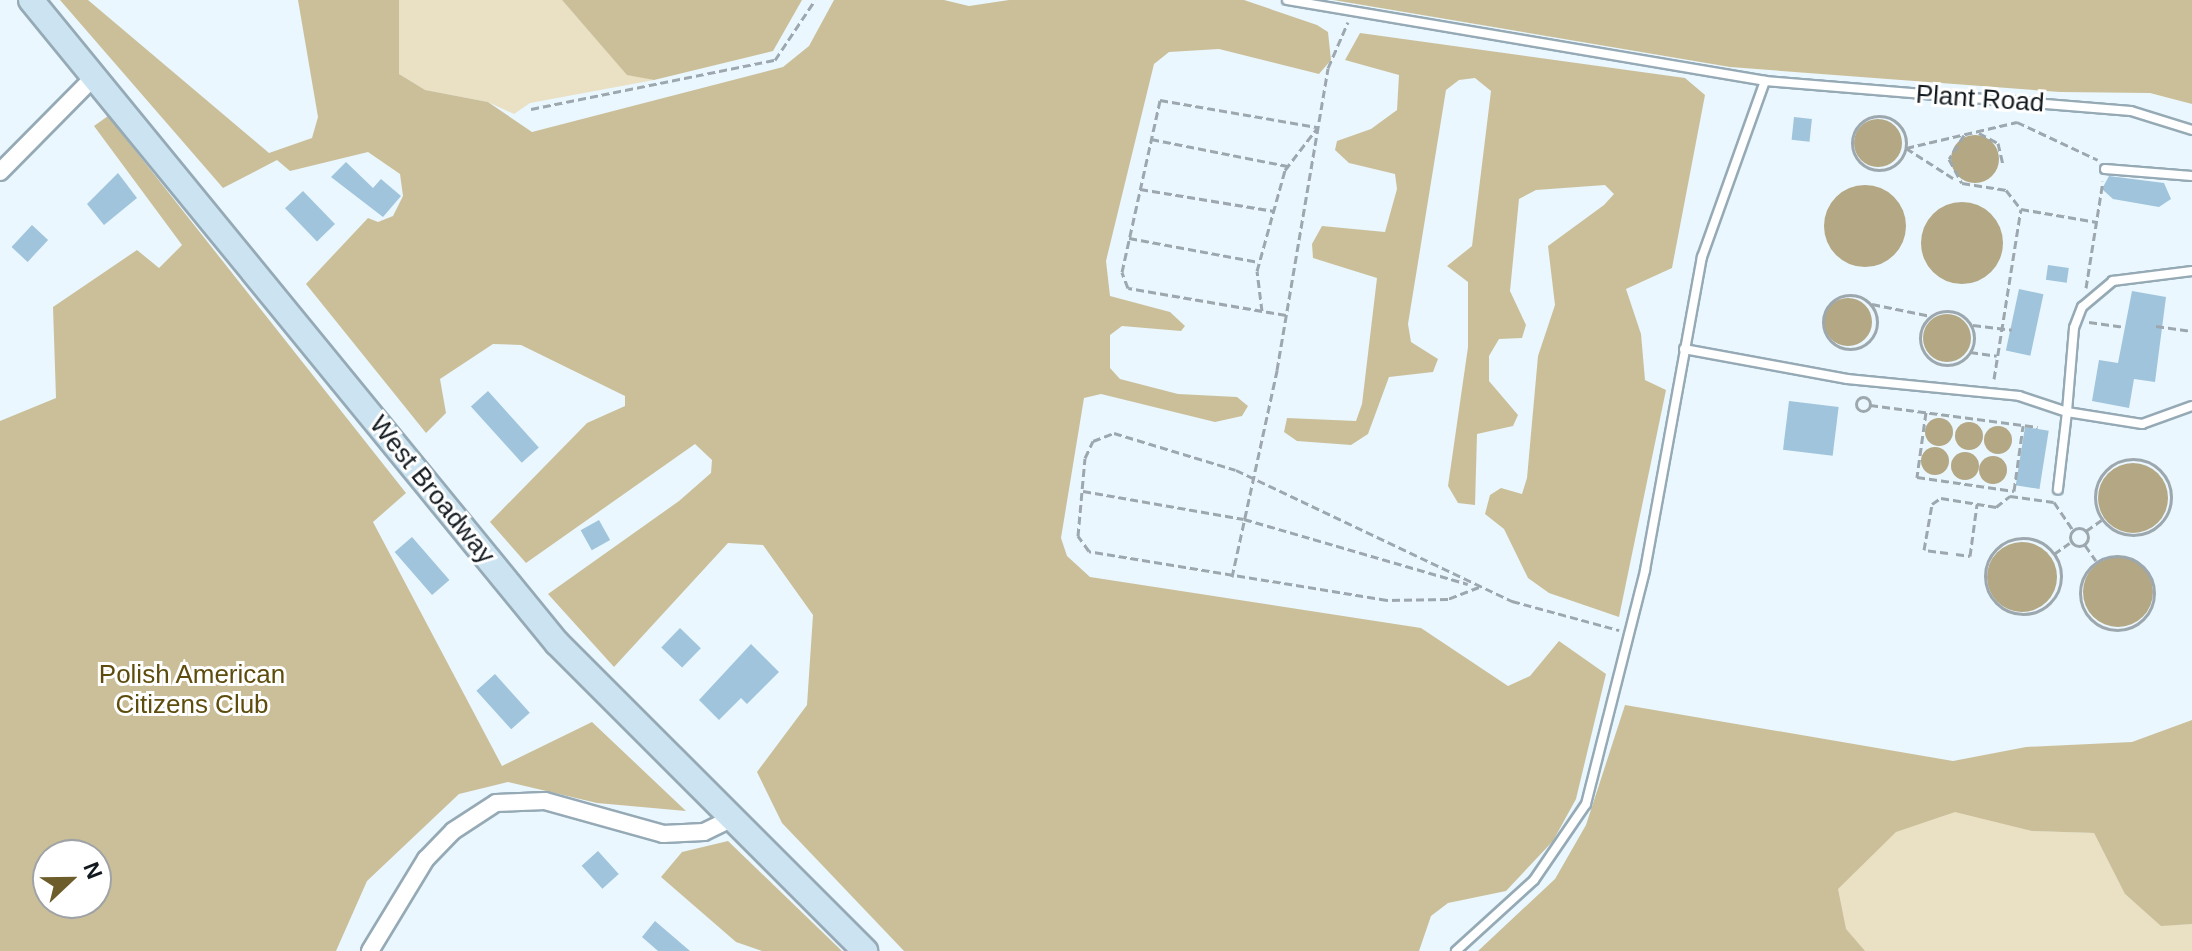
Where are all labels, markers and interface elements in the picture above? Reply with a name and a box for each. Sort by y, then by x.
street label: Plant Road [1915,79,2045,119]
street label: West Broadway [363,410,501,570]
park label: Polish American Citizens Club [98,659,286,720]
north arrow [32,839,112,919]
text: N [78,859,107,883]

